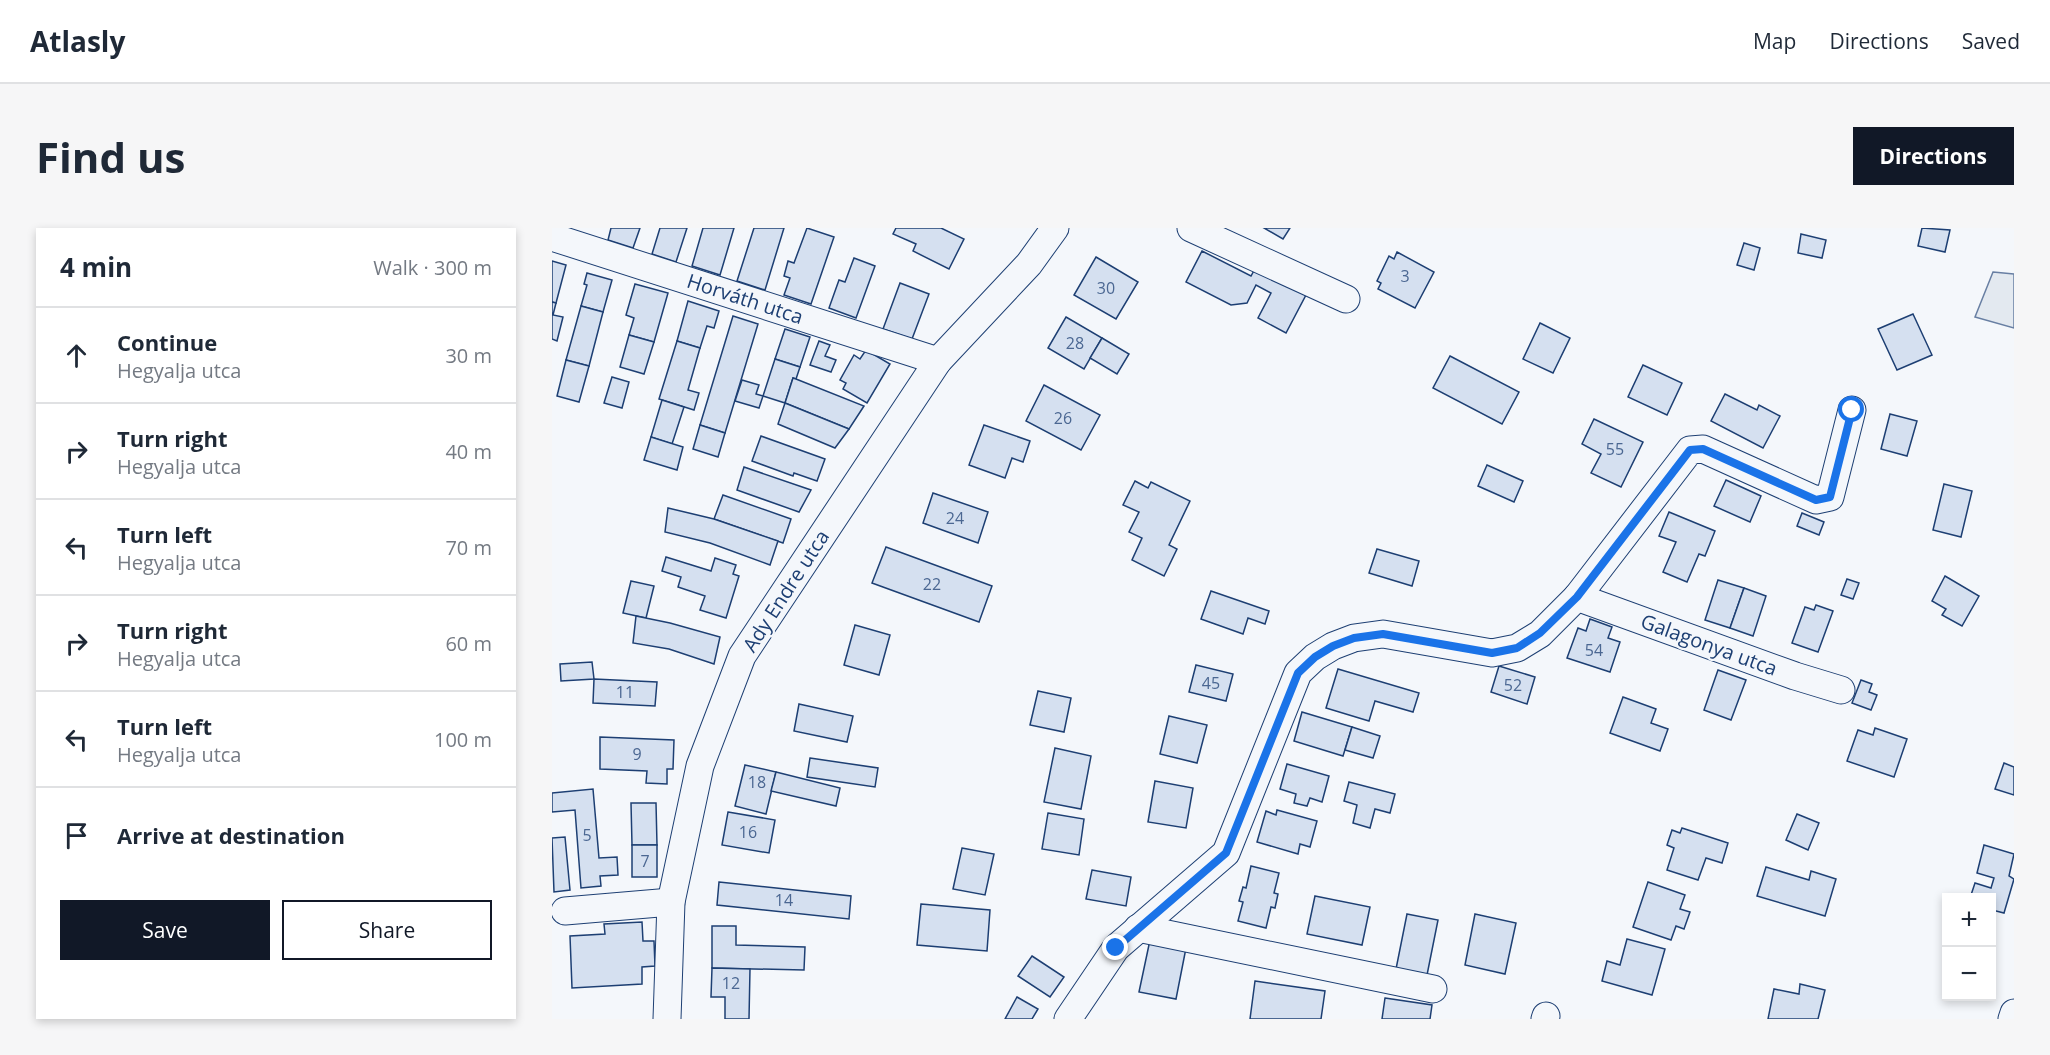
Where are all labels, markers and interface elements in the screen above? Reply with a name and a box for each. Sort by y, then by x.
text: Atlasly [30,22,125,60]
text: Map [1753,27,1796,55]
text: Directions [1829,27,1929,55]
text: Saved [1962,27,2020,55]
button: Directions [1853,127,2014,185]
text: Find us [36,128,185,185]
text: 4 min [60,249,132,285]
text: Walk · 300 m [373,254,492,281]
house number: 3 [1400,265,1410,287]
street label: Horváth utca [684,267,807,330]
house number: 30 [1097,277,1115,299]
text: Continue [117,327,217,357]
house number: 28 [1066,332,1084,354]
icon: ahead [60,339,93,372]
text: 30 m [445,342,492,369]
text: Hegyalja utca [117,357,241,384]
route start [1838,396,1864,422]
house number: 26 [1054,407,1072,429]
text: Turn right [117,423,228,453]
icon: right [60,435,93,468]
text: 40 m [445,438,492,465]
house number: 55 [1606,438,1624,460]
text: Hegyalja utca [117,453,241,480]
house number: 24 [946,507,964,529]
text: Turn left [117,519,212,549]
street label: Ady Endre utca [736,524,835,657]
icon: left [60,531,93,564]
text: 70 m [445,534,492,561]
text: Hegyalja utca [117,549,241,576]
house number: 22 [923,573,941,595]
street label: Galagonya utca [1637,607,1781,682]
text: Turn right [117,615,228,645]
icon: right [60,627,93,660]
text: 60 m [445,630,492,657]
house number: 54 [1585,639,1603,661]
text: Hegyalja utca [117,645,241,672]
house number: 45 [1202,672,1220,694]
house number: 52 [1504,674,1522,696]
house number: 11 [616,681,634,703]
text: Turn left [117,711,212,741]
icon: left [60,723,93,756]
text: 100 m [434,726,492,753]
text: Hegyalja utca [117,741,241,768]
house number: 9 [632,743,642,765]
house number: 18 [748,771,766,793]
icon: arrive [60,819,93,852]
text: Arrive at destination [117,820,345,850]
house number: 16 [739,821,757,843]
house number: 5 [582,824,592,846]
house number: 7 [640,850,650,872]
house number: 14 [775,889,793,911]
map controls [1942,893,1996,1001]
button: + [1942,893,1996,947]
button: Save [60,900,270,960]
button: Share [282,900,492,960]
route end [1102,934,1128,960]
button: − [1942,947,1996,1001]
house number: 12 [722,972,740,994]

